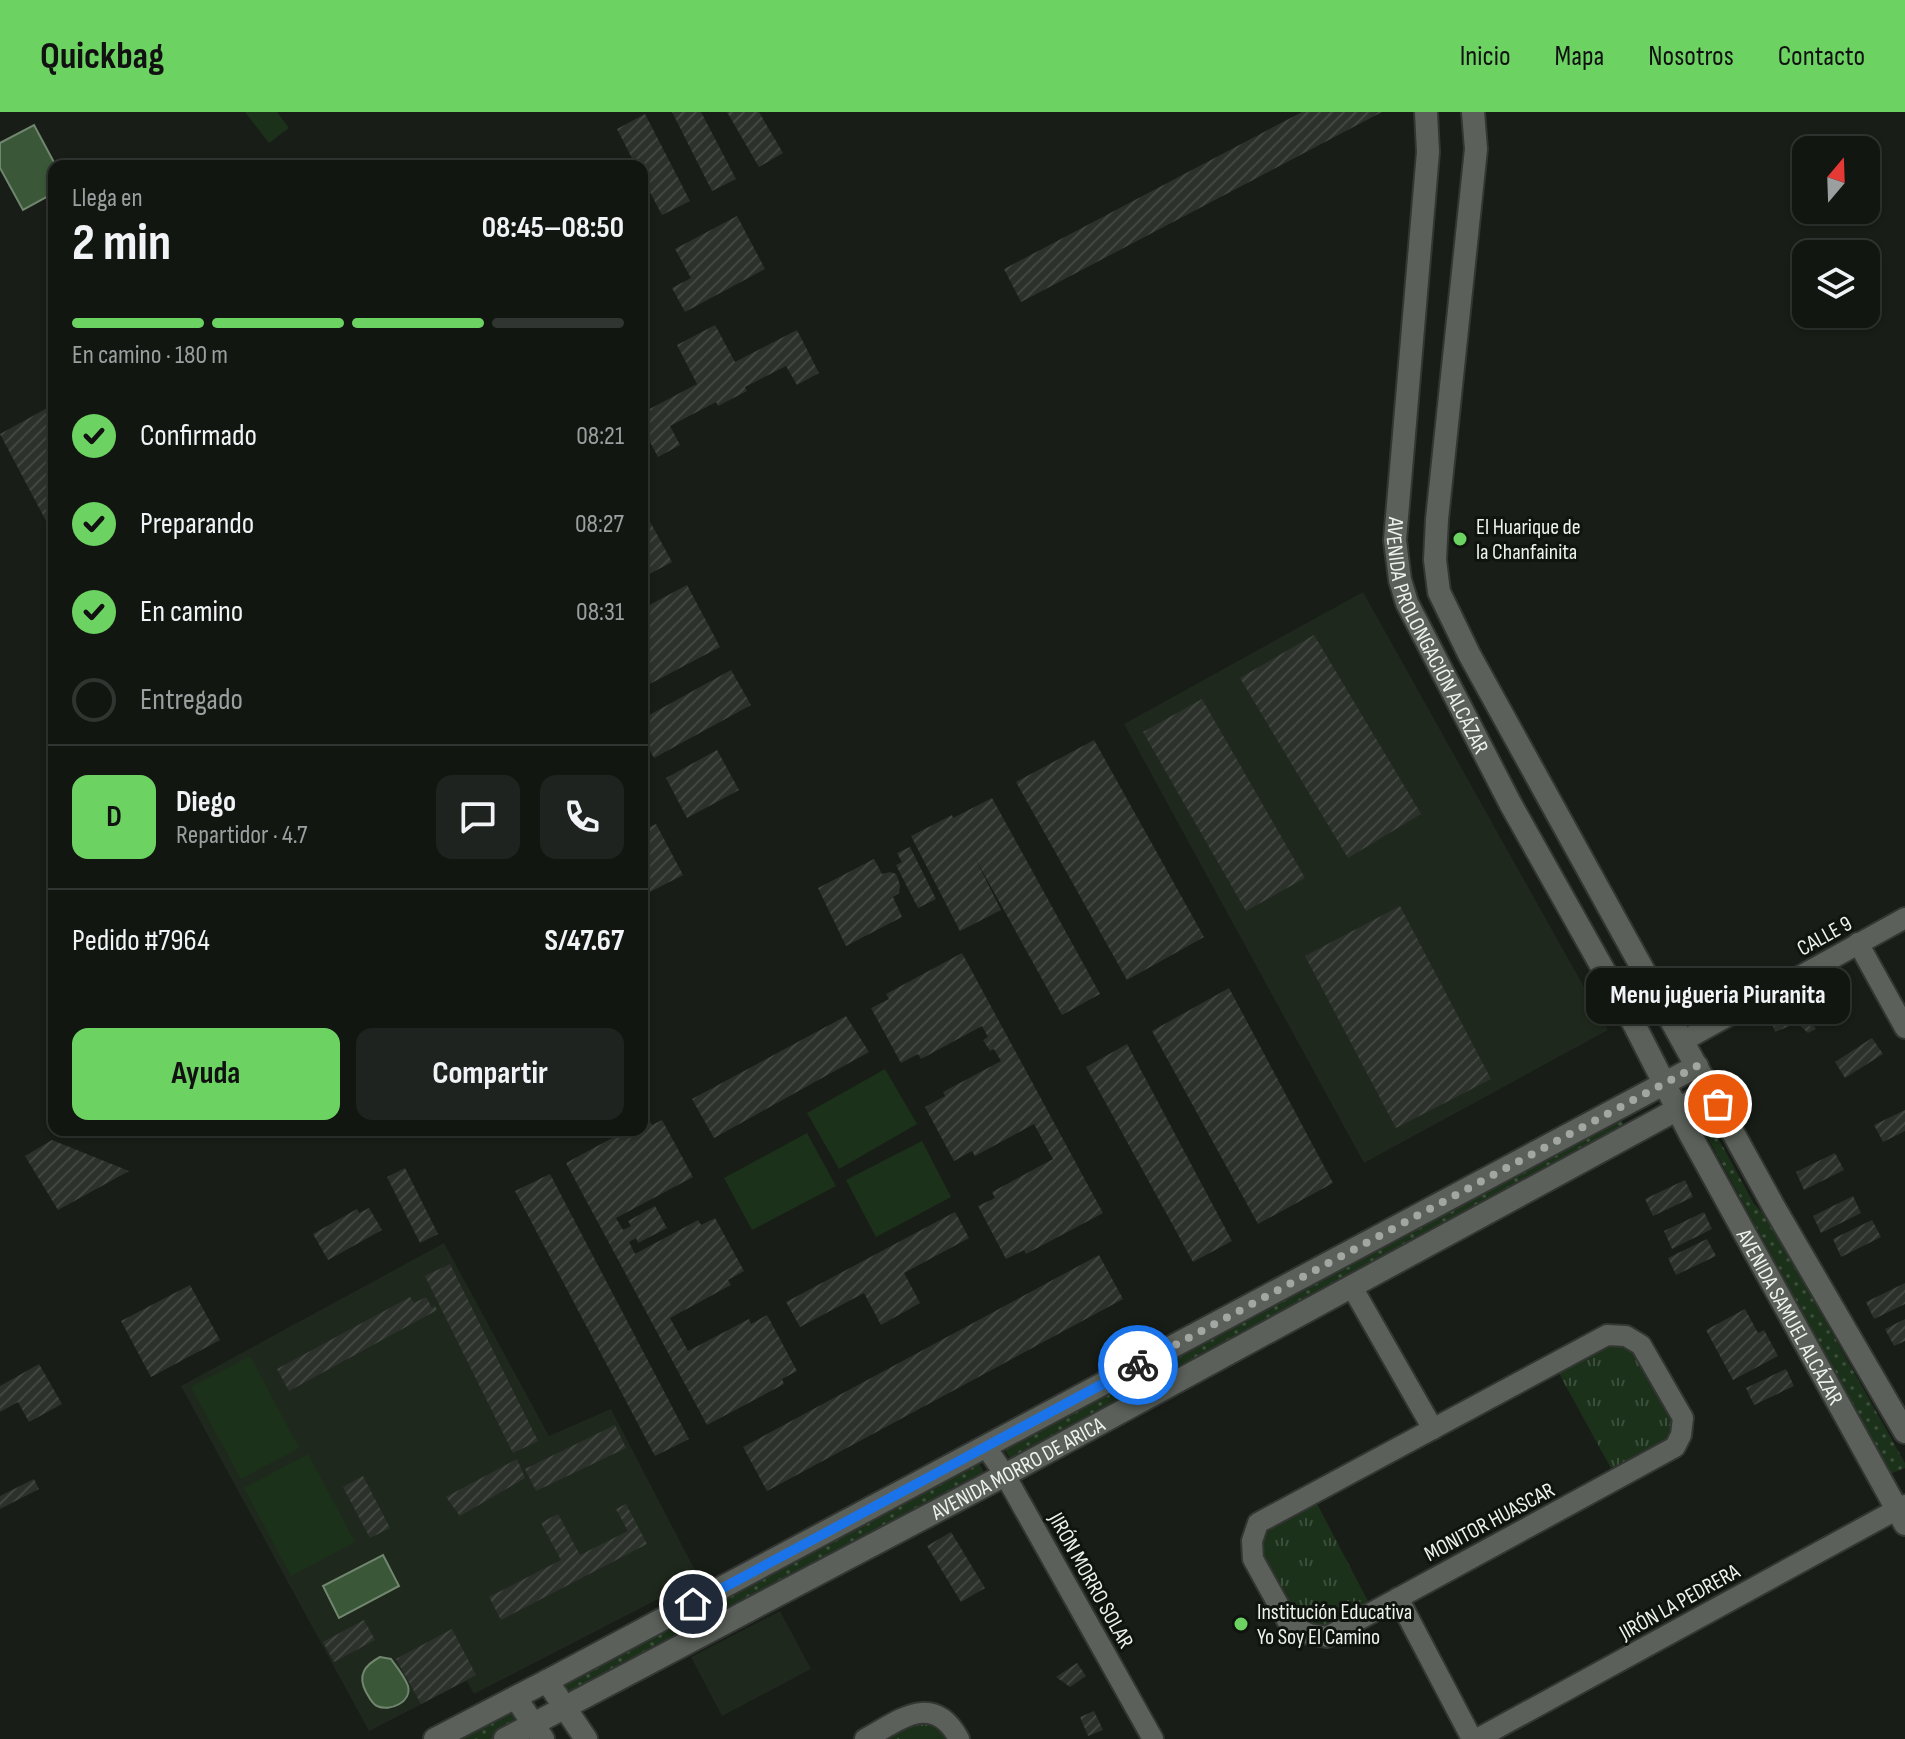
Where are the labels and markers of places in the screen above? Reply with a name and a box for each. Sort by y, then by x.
place label: El Huarique de la Chanfainita [1476,514,1581,566]
marker: El Huarique de la Chanfainita [1451,530,1469,548]
callout: Menu jugueria Piuranita [1586,968,1850,1024]
pin [1684,1070,1752,1138]
pin [659,1570,727,1638]
place label: Institución Educativa Yo Soy El Camino [1257,1599,1412,1651]
marker: Institución Educativa Yo Soy El Camino [1232,1615,1250,1633]

